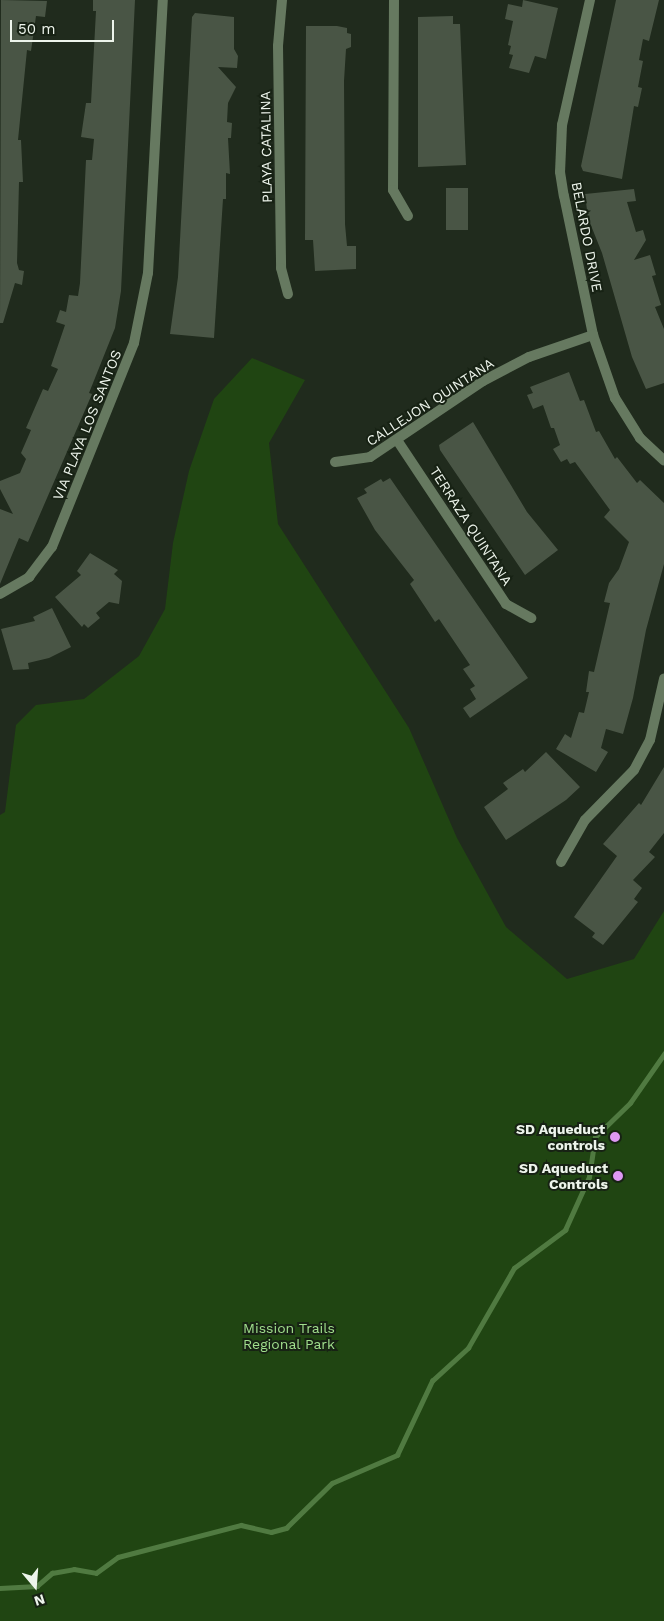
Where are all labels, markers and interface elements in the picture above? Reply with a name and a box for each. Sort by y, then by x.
scale bar [12,10,116,42]
text: 50 m [18,20,55,38]
street label: PLAYA CATALINA [257,91,275,203]
street label: BELARDO DRIVE [568,180,606,294]
street label: VIA PLAYA LOS SANTOS [49,347,125,503]
street label: CALLEJON QUINTANA [363,354,497,450]
street label: TERRAZA QUINTANA [426,463,516,589]
place label: SD Aqueduct controls [516,1121,605,1154]
marker: SD Aqueduct controls [609,1131,621,1143]
place label: SD Aqueduct Controls [519,1160,608,1192]
marker: SD Aqueduct Controls [612,1170,624,1182]
park label: Mission Trails Regional Park [243,1320,335,1352]
north arrow [10,1561,60,1611]
text: N [32,1591,47,1609]

